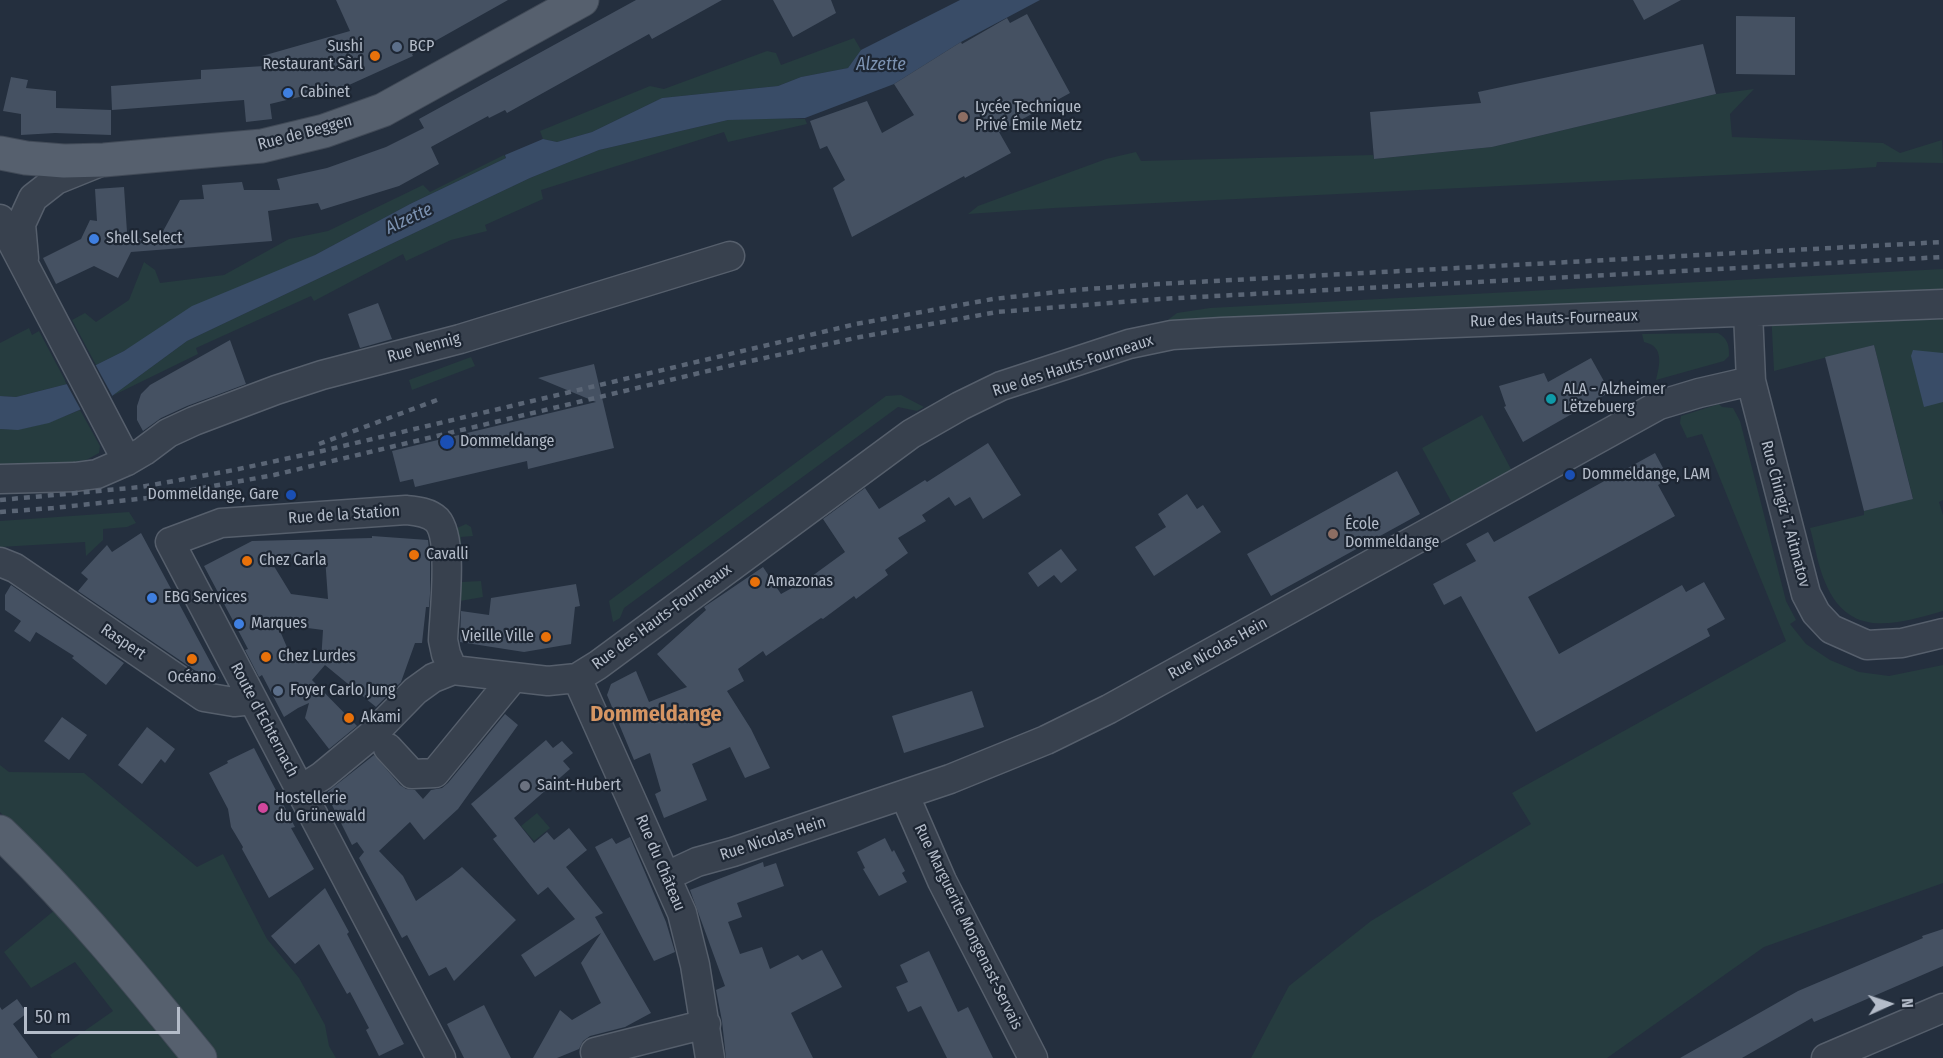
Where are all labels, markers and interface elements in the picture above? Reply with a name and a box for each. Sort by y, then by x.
place label: Sushi Restaurant Sàrl [263,37,363,75]
place label: BCP [409,37,434,57]
marker: BCP [390,40,404,54]
marker: Sushi Restaurant Sàrl [368,49,382,63]
water label: Alzette [856,54,906,76]
place label: Cabinet [300,83,350,103]
marker: Cabinet [281,86,295,100]
place label: Lycée Technique Privé Émile Metz [975,98,1082,136]
marker: Lycée Technique Privé Émile Metz [956,110,970,124]
street label: Rue de Beggen [256,111,354,155]
water label: Alzette [382,199,436,239]
place label: Shell Select [106,229,182,249]
marker: Shell Select [87,232,101,246]
street label: Rue des Hauts-Fourneaux [1470,306,1638,332]
street label: Rue Nennig [385,329,463,367]
street label: Rue des Hauts-Fourneaux [990,331,1156,401]
place label: ALA - Alzheimer Lëtzebuerg [1563,380,1666,418]
marker: ALA - Alzheimer Lëtzebuerg [1544,392,1558,406]
place label: Dommeldange [460,432,554,452]
marker: Dommeldange [438,433,456,451]
street label: Rue Chingiz T. Aitmatov [1756,439,1814,589]
place label: Dommeldange, LAM [1582,465,1710,485]
marker: Dommeldange, LAM [1563,468,1577,482]
place label: Dommeldange, Gare [148,485,279,505]
marker: Dommeldange, Gare [284,488,298,502]
street label: Rue de la Station [288,502,400,528]
place label: École Dommeldange [1345,515,1439,553]
marker: École Dommeldange [1326,527,1340,541]
place label: Cavalli [426,545,469,565]
marker: Cavalli [407,548,421,562]
place label: Chez Carla [259,551,327,571]
marker: Chez Carla [240,554,254,568]
street label: Rue des Hauts-Fourneaux [588,560,736,674]
place label: Amazonas [767,572,833,592]
marker: Amazonas [748,575,762,589]
place label: EBG Services [164,588,247,608]
marker: EBG Services [145,591,159,605]
place label: Marques [251,614,307,634]
street label: Rue Nicolas Hein [1165,614,1271,684]
marker: Marques [232,617,246,631]
street label: Raspert [97,620,149,664]
place label: Vieille Ville [461,627,534,647]
marker: Vieille Ville [539,630,553,644]
place label: Chez Lurdes [278,647,356,667]
marker: Chez Lurdes [259,650,273,664]
marker: Océano [185,652,199,666]
street label: Route d'Echternach [226,660,302,780]
place label: Océano [167,668,217,688]
place label: Foyer Carlo Jung [290,681,396,701]
marker: Foyer Carlo Jung [271,684,285,698]
district label: Dommeldange [590,702,722,728]
place label: Akami [361,708,401,728]
marker: Akami [342,711,356,725]
place label: Saint-Hubert [537,776,621,796]
marker: Saint-Hubert [518,779,532,793]
place label: Hostellerie du Grünewald [275,789,366,827]
marker: Hostellerie du Grünewald [256,801,270,815]
street label: Rue du Château [631,812,689,914]
street label: Rue Nicolas Hein [718,813,828,865]
street label: Rue Marguerite Mongenast-Servais [910,821,1026,1033]
north arrow [1859,974,1919,1034]
scale bar [27,995,183,1033]
text: N [1898,998,1917,1008]
text: 50 m [35,1006,71,1028]

